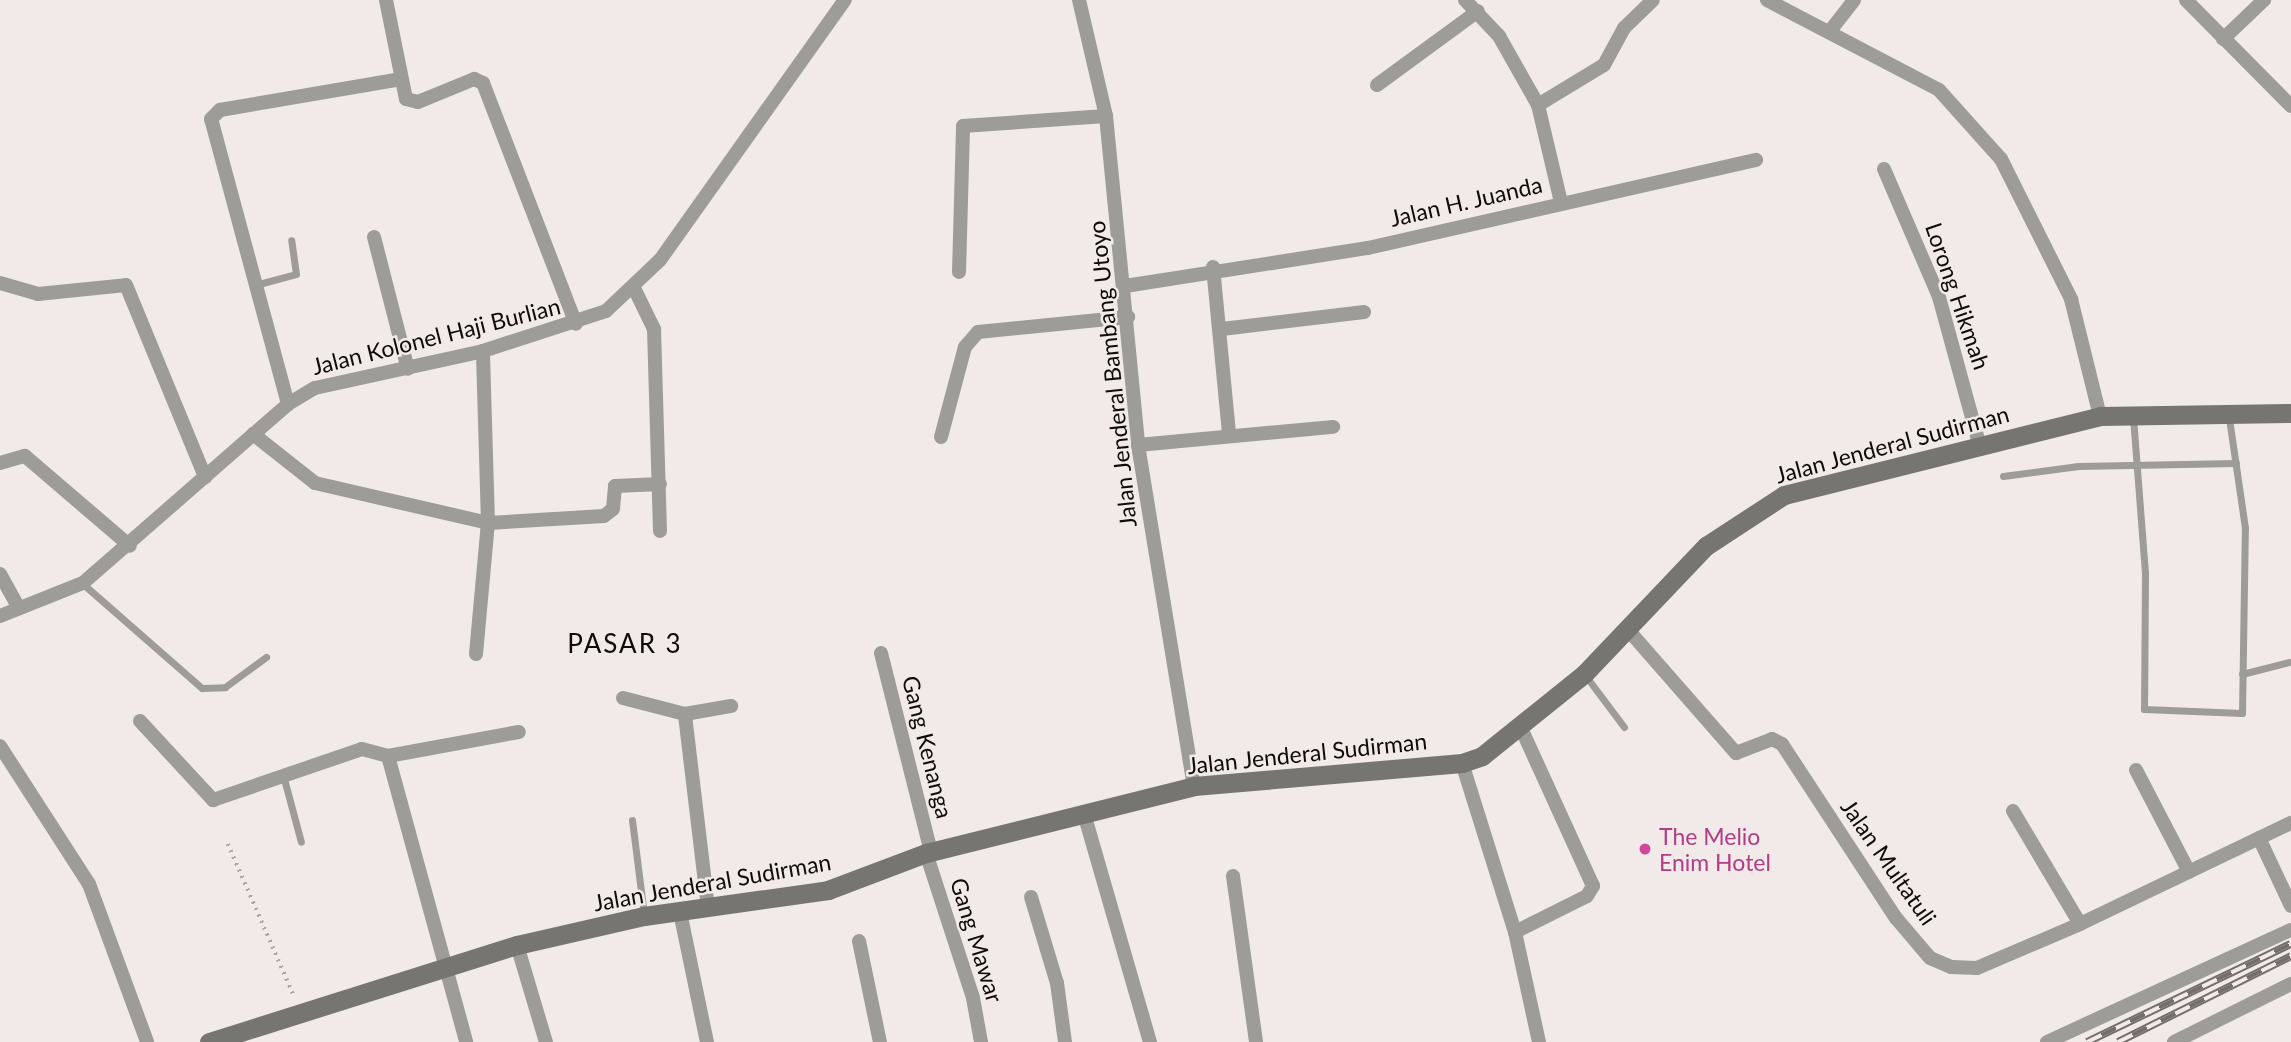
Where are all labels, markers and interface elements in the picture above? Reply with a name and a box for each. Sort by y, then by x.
street label: Jalan H. Juanda [1387,170,1545,232]
street label: Jalan Jenderal Bambang Utoyo [1082,219,1142,529]
street label: Lorong Hikmah [1920,219,1996,373]
street label: Jalan Kolonel Haji Burlian [309,292,563,380]
street label: Jalan Jenderal Sudirman [1772,399,2012,489]
district label: PASAR 3 [568,628,682,660]
street label: Gang Kenanga [897,673,959,821]
street label: Jalan Jenderal Sudirman [1185,727,1429,779]
street label: Jalan Multatuli [1835,794,1943,930]
place label: The Melio Enim Hotel [1659,822,1771,876]
marker: The Melio Enim Hotel [1637,841,1653,857]
street label: Jalan Jenderal Sudirman [591,847,833,917]
street label: Gang Mawar [945,874,1009,1006]

